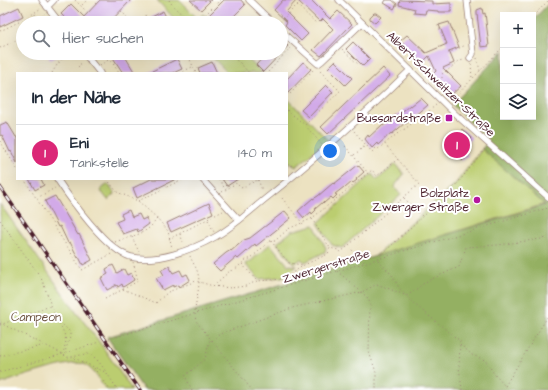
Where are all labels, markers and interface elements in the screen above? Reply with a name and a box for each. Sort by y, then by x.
map controls [500,12,536,120]
button: + [500,12,536,48]
search box [16,16,288,60]
icon: search [30,27,52,49]
text: Hier suchen [62,28,143,49]
street label: Albert-Schweitzer-Straße [383,28,499,141]
button: − [500,48,536,84]
button: layers [500,84,536,120]
text: In der Nähe [32,86,121,110]
place label: Bussardstraße [357,110,441,127]
marker: Bussardstraße [444,113,454,123]
pin: 1 [444,130,470,160]
text: Eni [70,133,89,154]
your location [320,141,340,161]
text: 1 [44,144,46,162]
text: 140 m [238,144,272,162]
text: Tankstelle [70,154,129,172]
place label: Bolzplatz Zwerger Straße [372,185,469,217]
marker: Bolzplatz Zwerger Straße [472,195,482,205]
street label: Zwergerstraße [281,245,373,289]
park label: Campeon [11,309,61,326]

